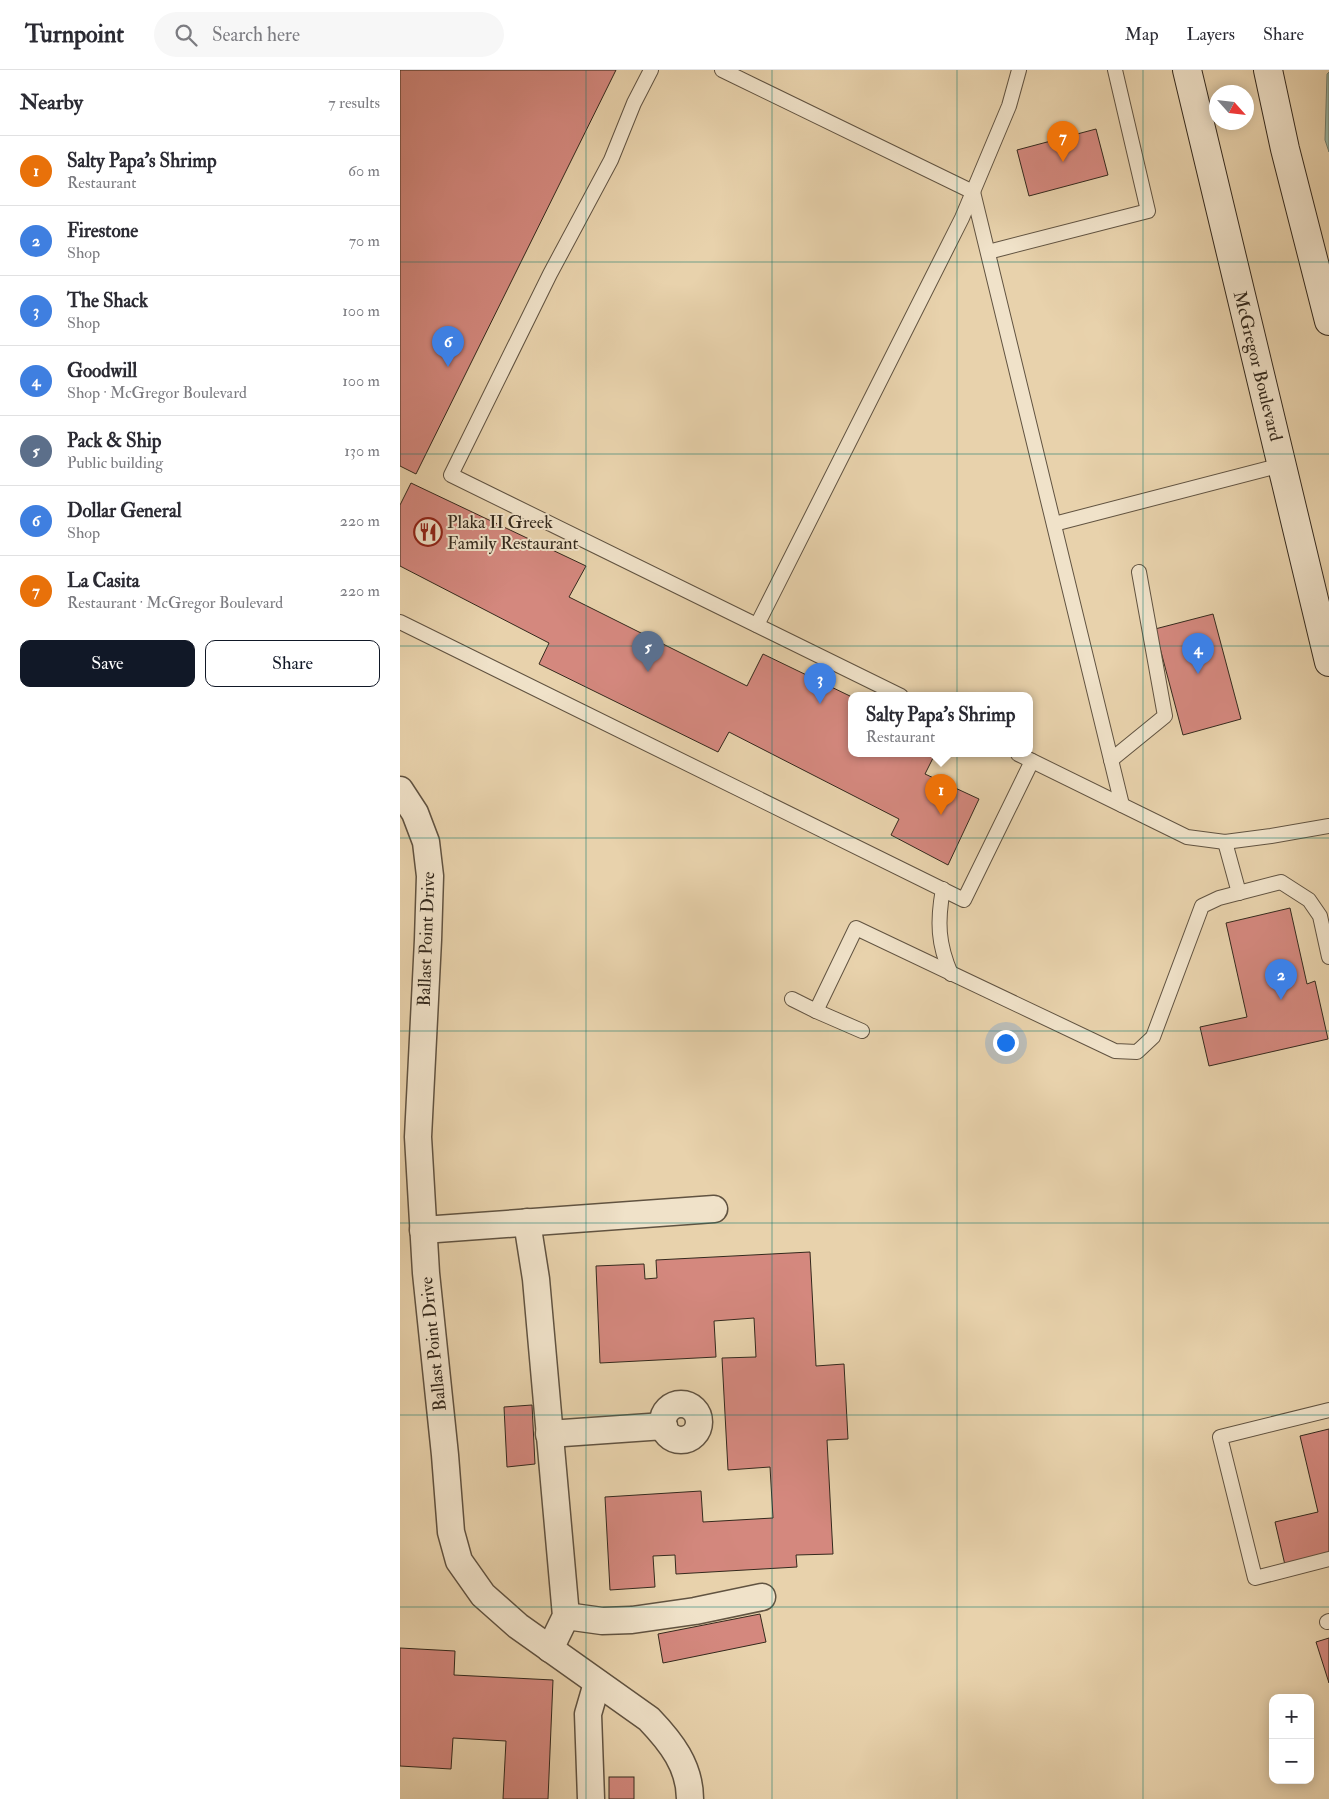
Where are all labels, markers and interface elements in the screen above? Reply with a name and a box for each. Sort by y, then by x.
search box [154,12,504,57]
text: Turnpoint [25,19,124,50]
icon: search [172,21,200,49]
text: Search here [212,23,300,47]
text: Map [1125,23,1159,46]
text: Layers [1187,23,1235,46]
text: Share [1263,23,1304,46]
north arrow [1209,85,1254,130]
text: Nearby [20,89,83,116]
text: 7 results [328,93,380,113]
pin: 7 [1047,121,1079,162]
text: Salty Papa's Shrimp [67,149,217,173]
text: 1 [33,161,39,181]
text: 60 m [348,161,380,181]
text: Restaurant [67,173,136,193]
text: Firestone [67,219,138,243]
text: 2 [32,231,40,251]
text: 70 m [349,231,380,251]
text: Shop [67,243,100,263]
text: The Shack [67,289,148,313]
street label: McGregor Boulevard [1228,289,1287,444]
text: 3 [33,301,39,321]
text: 100 m [342,301,380,321]
text: Shop [67,313,100,333]
pin: 6 [432,326,464,367]
text: Goodwill [67,359,137,383]
text: 4 [32,371,40,391]
text: 100 m [342,371,380,391]
text: Shop · McGregor Boulevard [67,383,247,403]
text: Pack & Ship [67,429,161,453]
text: 5 [32,441,40,461]
text: 130 m [344,441,380,461]
text: Public building [67,453,163,473]
text: Dollar General [67,499,182,523]
text: 6 [32,511,40,531]
text: 220 m [340,511,380,531]
place label: Plaka II Greek Family Restaurant [447,511,578,555]
restaurant icon: Plaka II Greek Family Restaurant [413,517,443,547]
text: Shop [67,523,100,543]
text: La Casita [67,569,140,593]
text: 7 [32,581,40,601]
text: 220 m [340,581,380,601]
text: Restaurant · McGregor Boulevard [67,593,283,613]
pin: 5 [632,631,664,672]
pin: 4 [1182,633,1214,674]
button: Save [20,640,195,687]
button: Share [205,640,380,687]
pin: 3 [804,663,836,704]
popup [848,692,1033,757]
text: Salty Papa's Shrimp [866,703,1015,727]
text: Restaurant [866,727,935,747]
pin: 1 [925,774,957,815]
street label: Ballast Point Drive [413,871,440,1007]
pin: 2 [1265,959,1297,1000]
your location [993,1030,1019,1056]
street label: Ballast Point Drive [415,1275,452,1412]
map controls [1269,1694,1314,1784]
button: + [1269,1694,1314,1739]
button: − [1269,1739,1314,1784]

